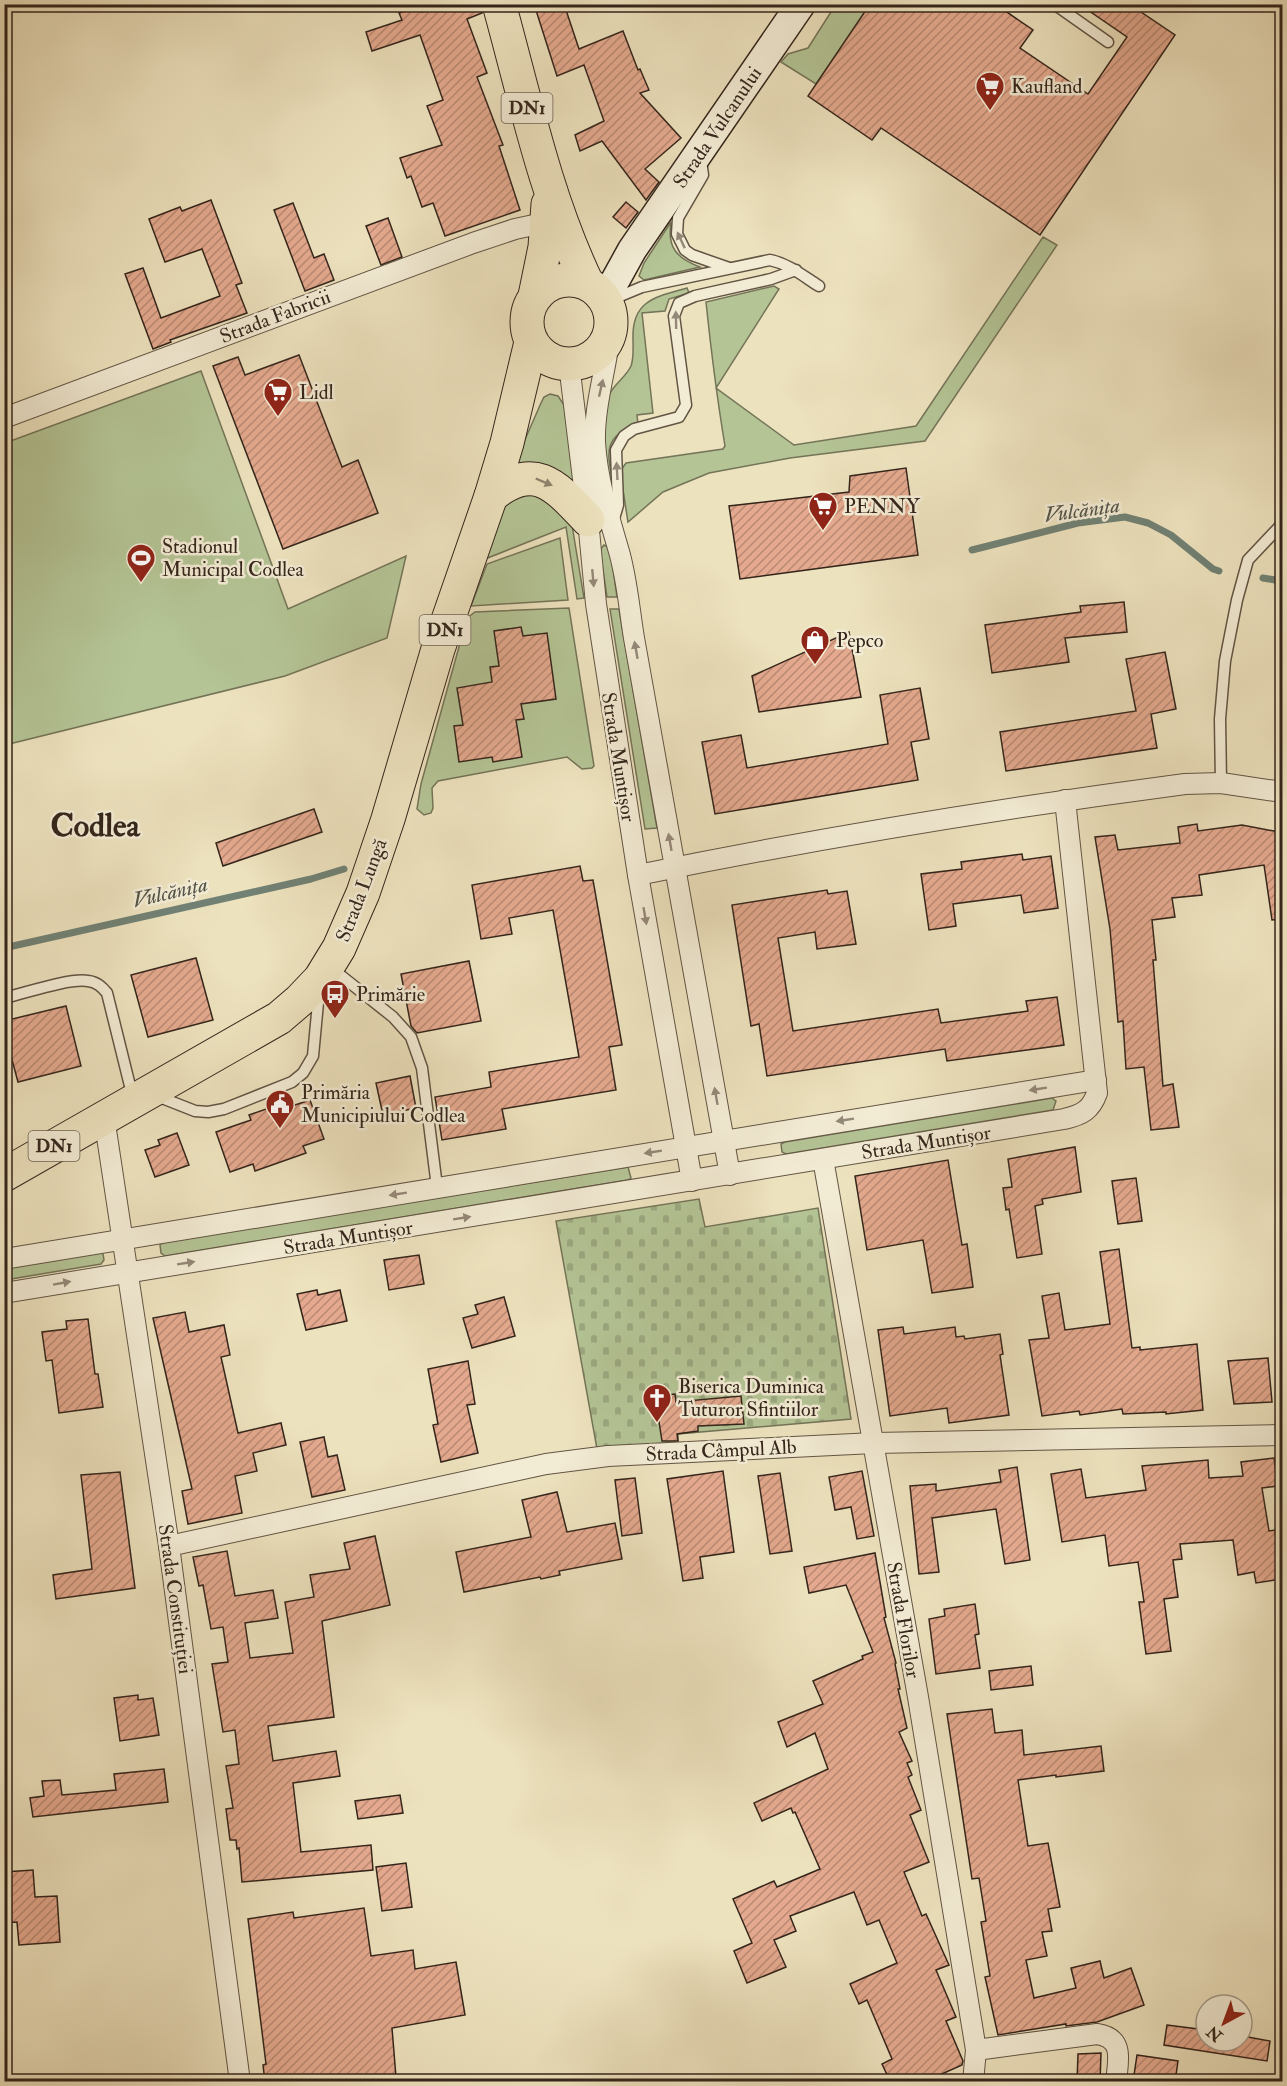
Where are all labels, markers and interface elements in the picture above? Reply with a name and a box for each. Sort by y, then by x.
street label: Strada Vulcanului [668,62,767,193]
supermarket icon: Kaufland [974,70,1006,112]
place label: Kaufland [1011,74,1082,99]
road number: DN1 [502,93,552,123]
one-way arrow [676,231,686,249]
street label: Strada Fabricii [216,284,334,349]
one-way arrow [671,311,681,330]
supermarket icon: Lidl [262,376,294,418]
one-way arrow [597,379,607,397]
place label: Lidl [299,380,334,405]
one-way arrow [612,462,621,481]
one-way arrow [535,477,553,487]
supermarket icon: PENNY [807,490,839,532]
water label: Vulcănița [1042,492,1122,529]
place label: PENNY [844,494,921,519]
place label: Stadionul Municipal Codlea [162,534,304,583]
sports icon: Stadionul Municipal Codlea [125,542,157,584]
one-way arrow [588,569,598,588]
road number: DN1 [420,615,470,645]
shop icon: Pepco [799,624,831,666]
place label: Pepco [836,628,883,654]
one-way arrow [632,641,641,660]
street label: Strada Muntișor [596,690,641,824]
district label: Codlea [50,806,140,846]
one-way arrow [665,833,674,852]
street label: Strada Lungă [330,834,393,945]
water label: Vulcănița [130,871,211,914]
one-way arrow [641,907,650,926]
bus stop icon: Primărie [319,978,351,1020]
place label: Primărie [356,982,425,1007]
place label: Primăria Municipiului Codlea [301,1080,466,1129]
one-way arrow [1028,1085,1047,1094]
one-way arrow [711,1087,720,1106]
public building icon: Primăria Municipiului Codlea [264,1088,296,1130]
one-way arrow [836,1116,855,1125]
street label: Strada Muntișor [859,1120,993,1165]
road number: DN1 [28,1131,80,1161]
one-way arrow [643,1148,662,1157]
one-way arrow [389,1189,408,1198]
one-way arrow [452,1214,471,1223]
street label: Strada Muntișor [281,1215,415,1260]
one-way arrow [177,1258,196,1267]
one-way arrow [53,1278,72,1287]
place label: Biserica Duminica Tuturor Sfintiilor [678,1374,825,1422]
church icon: Biserica Duminica Tuturor Sfintiilor [641,1382,673,1424]
street label: Strada Câmpul Alb [645,1434,797,1468]
street label: Strada Constituției [153,1523,198,1676]
street label: Strada Florilor [881,1560,926,1681]
north arrow [1194,1993,1254,2053]
text: N [1202,2021,1228,2046]

